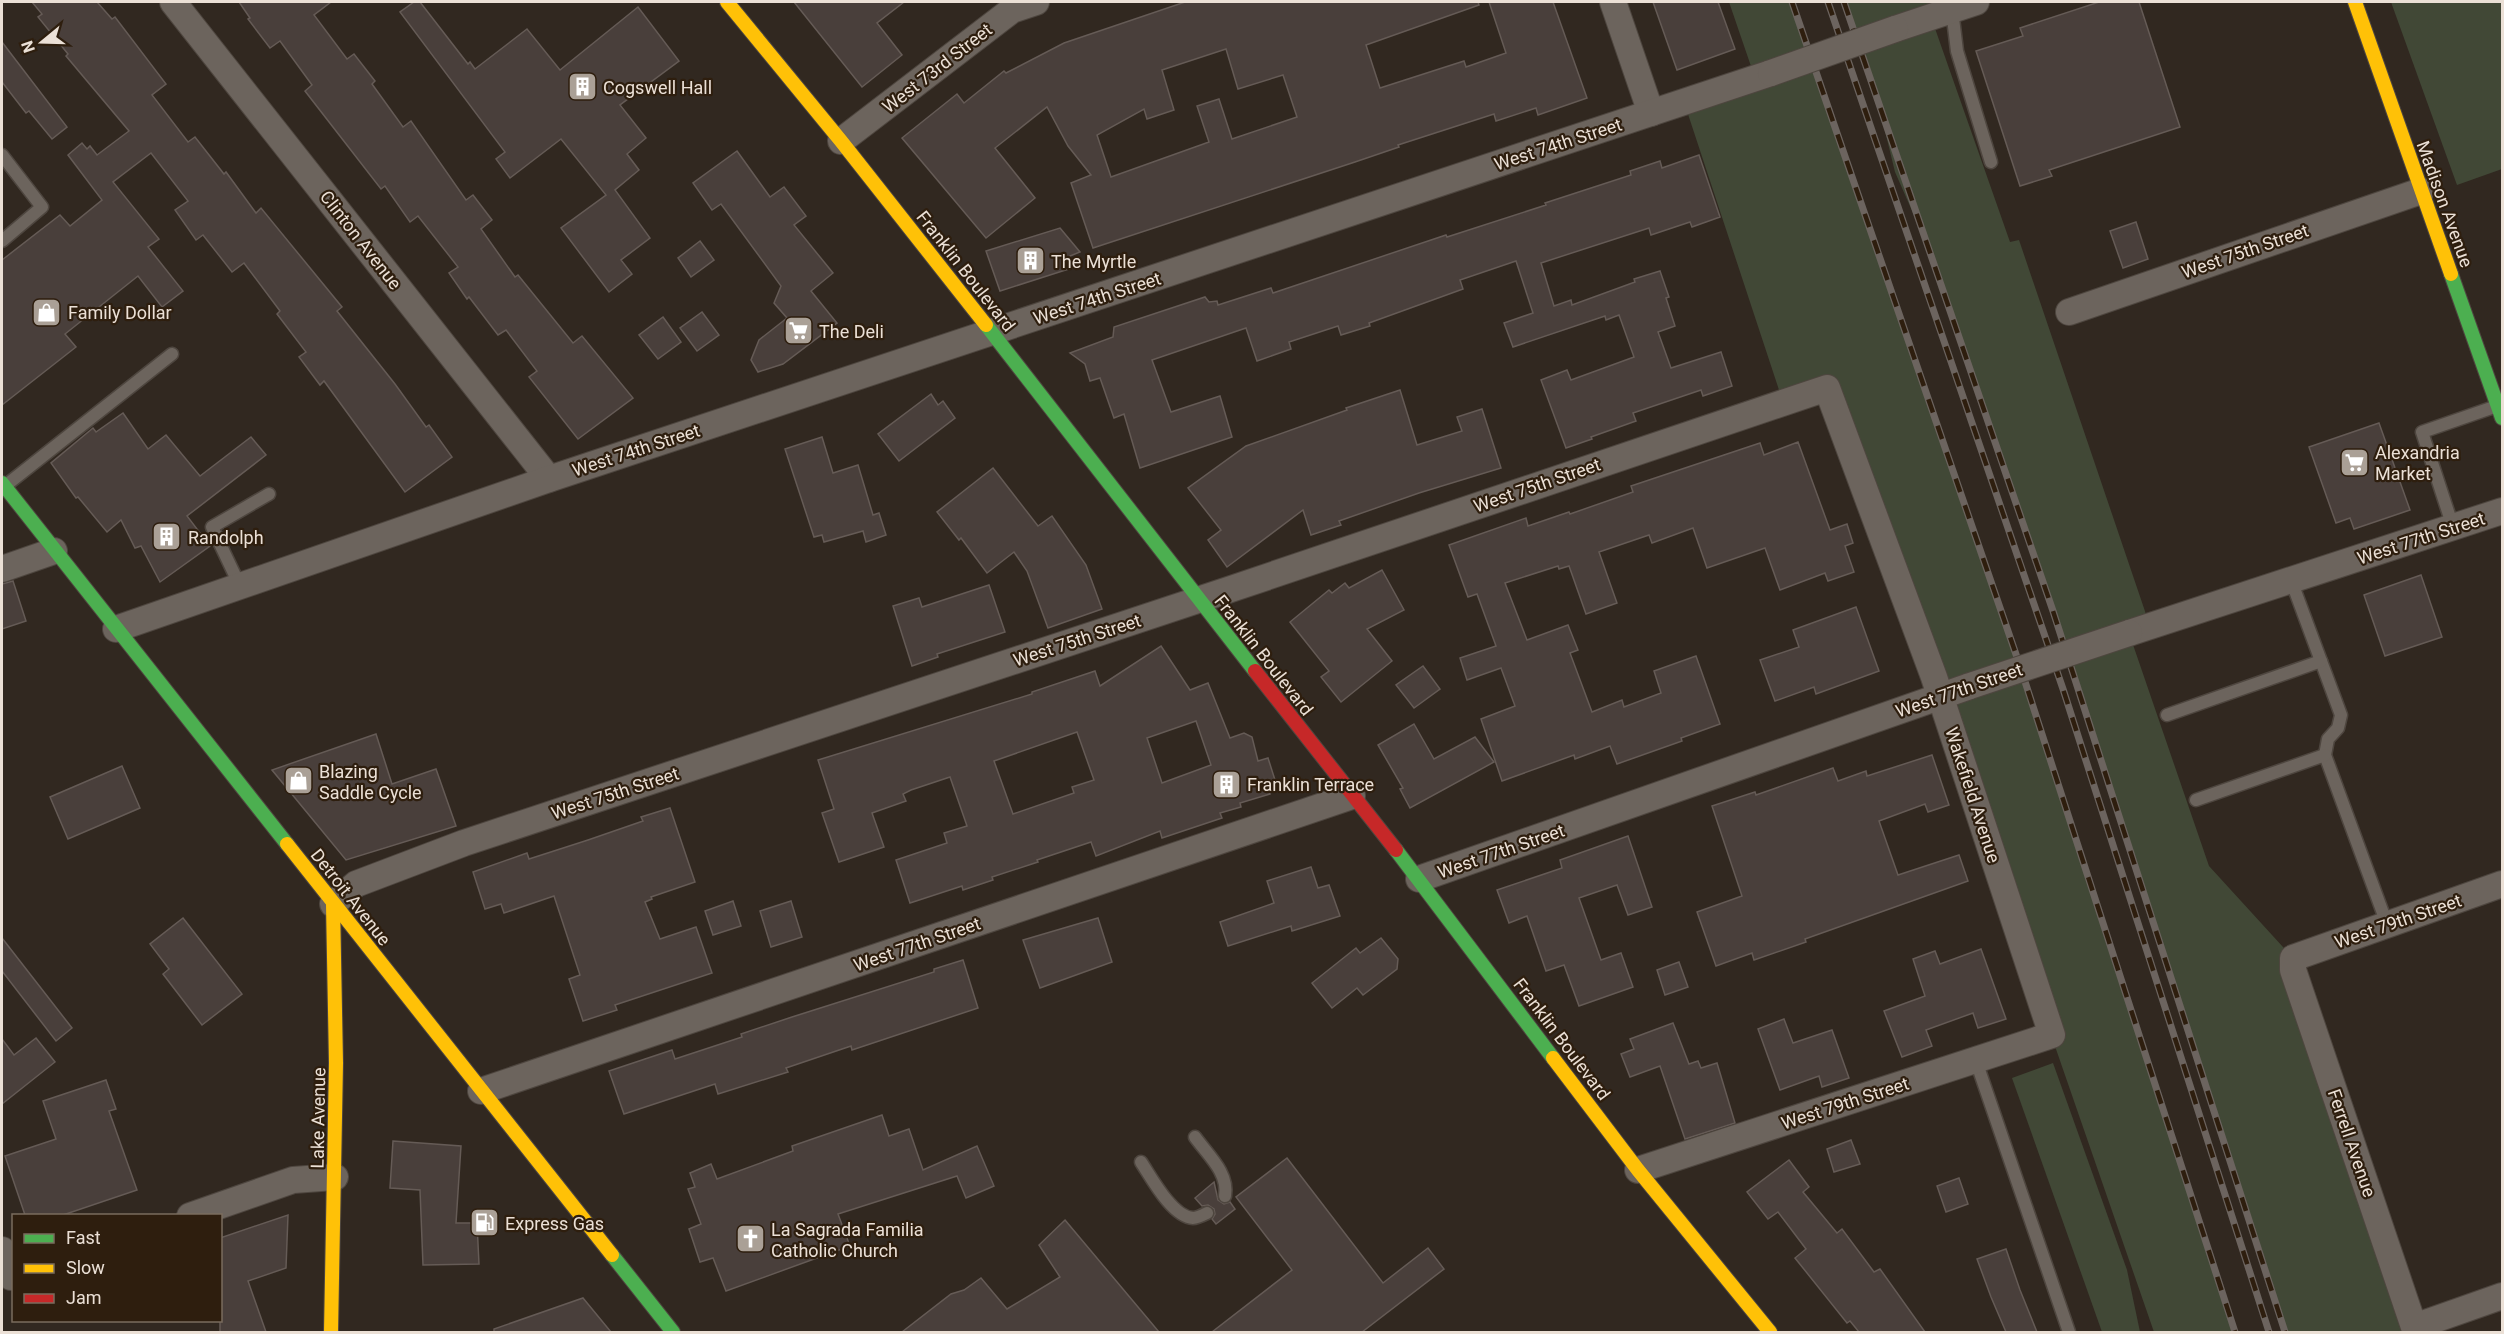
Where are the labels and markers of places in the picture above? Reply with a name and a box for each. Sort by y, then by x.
building icon: Cogswell Hall [566,71,598,103]
place label: Cogswell Hall [603,77,712,98]
building icon: The Myrtle [1014,245,1046,277]
place label: The Myrtle [1051,251,1136,272]
shop icon: Family Dollar [31,296,63,328]
place label: Family Dollar [68,302,172,323]
supermarket icon: The Deli [782,315,814,347]
place label: The Deli [819,321,884,342]
place label: Alexandria Market [2375,442,2460,484]
supermarket icon: Alexandria Market [2338,446,2370,478]
building icon: Randolph [151,521,183,553]
place label: Randolph [188,527,264,548]
place label: Blazing Saddle Cycle [319,761,422,803]
shop icon: Blazing Saddle Cycle [282,765,314,797]
building icon: Franklin Terrace [1210,768,1242,800]
place label: Franklin Terrace [1247,774,1374,795]
fuel station icon: Express Gas [468,1207,500,1239]
place label: Express Gas [505,1213,604,1234]
place label: La Sagrada Familia Catholic Church [771,1219,924,1261]
church icon: La Sagrada Familia Catholic Church [734,1223,766,1255]

